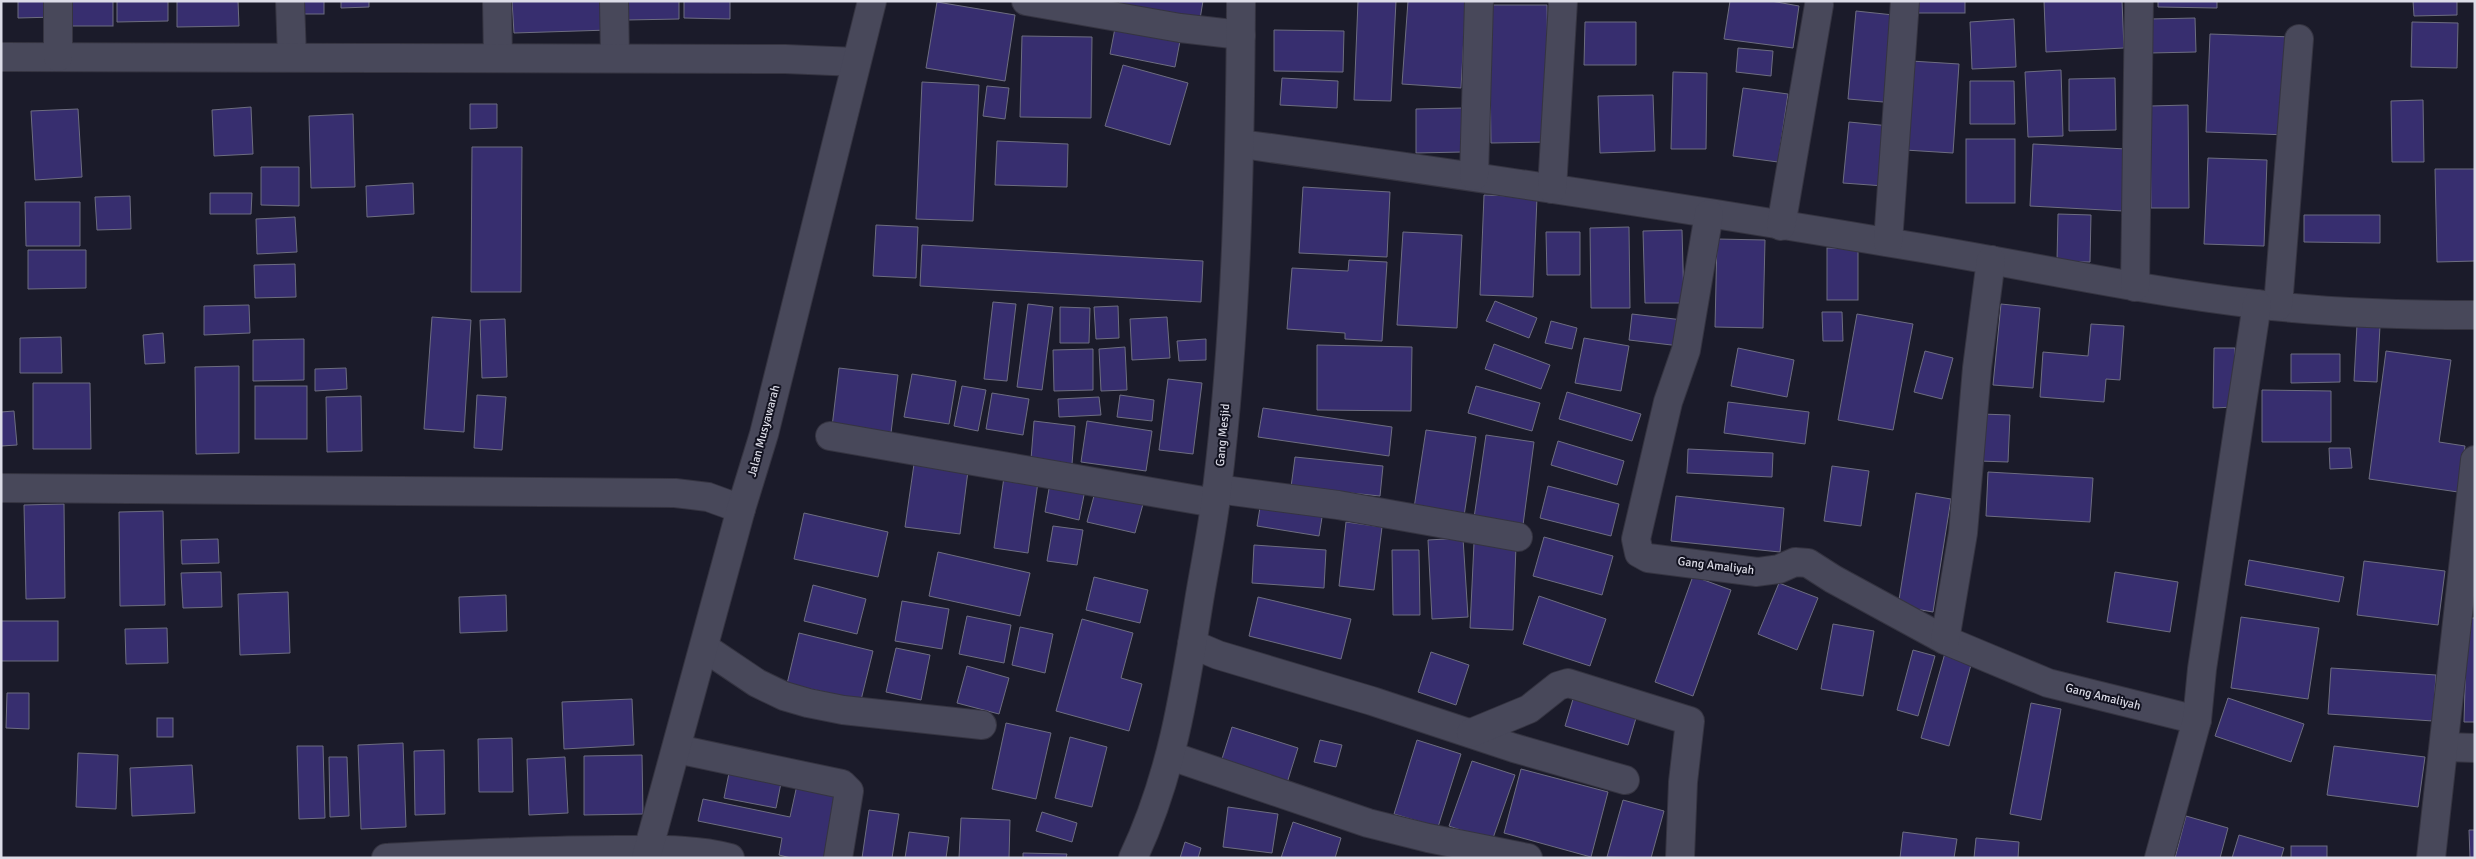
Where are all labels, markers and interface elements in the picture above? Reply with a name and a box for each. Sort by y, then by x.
street label: Jalan Musyawarah [745,383,783,479]
street label: Gang Mesjid [1213,403,1233,467]
street label: Gang Amaliyah [1677,554,1755,578]
street label: Gang Amaliyah [2064,680,2142,714]

